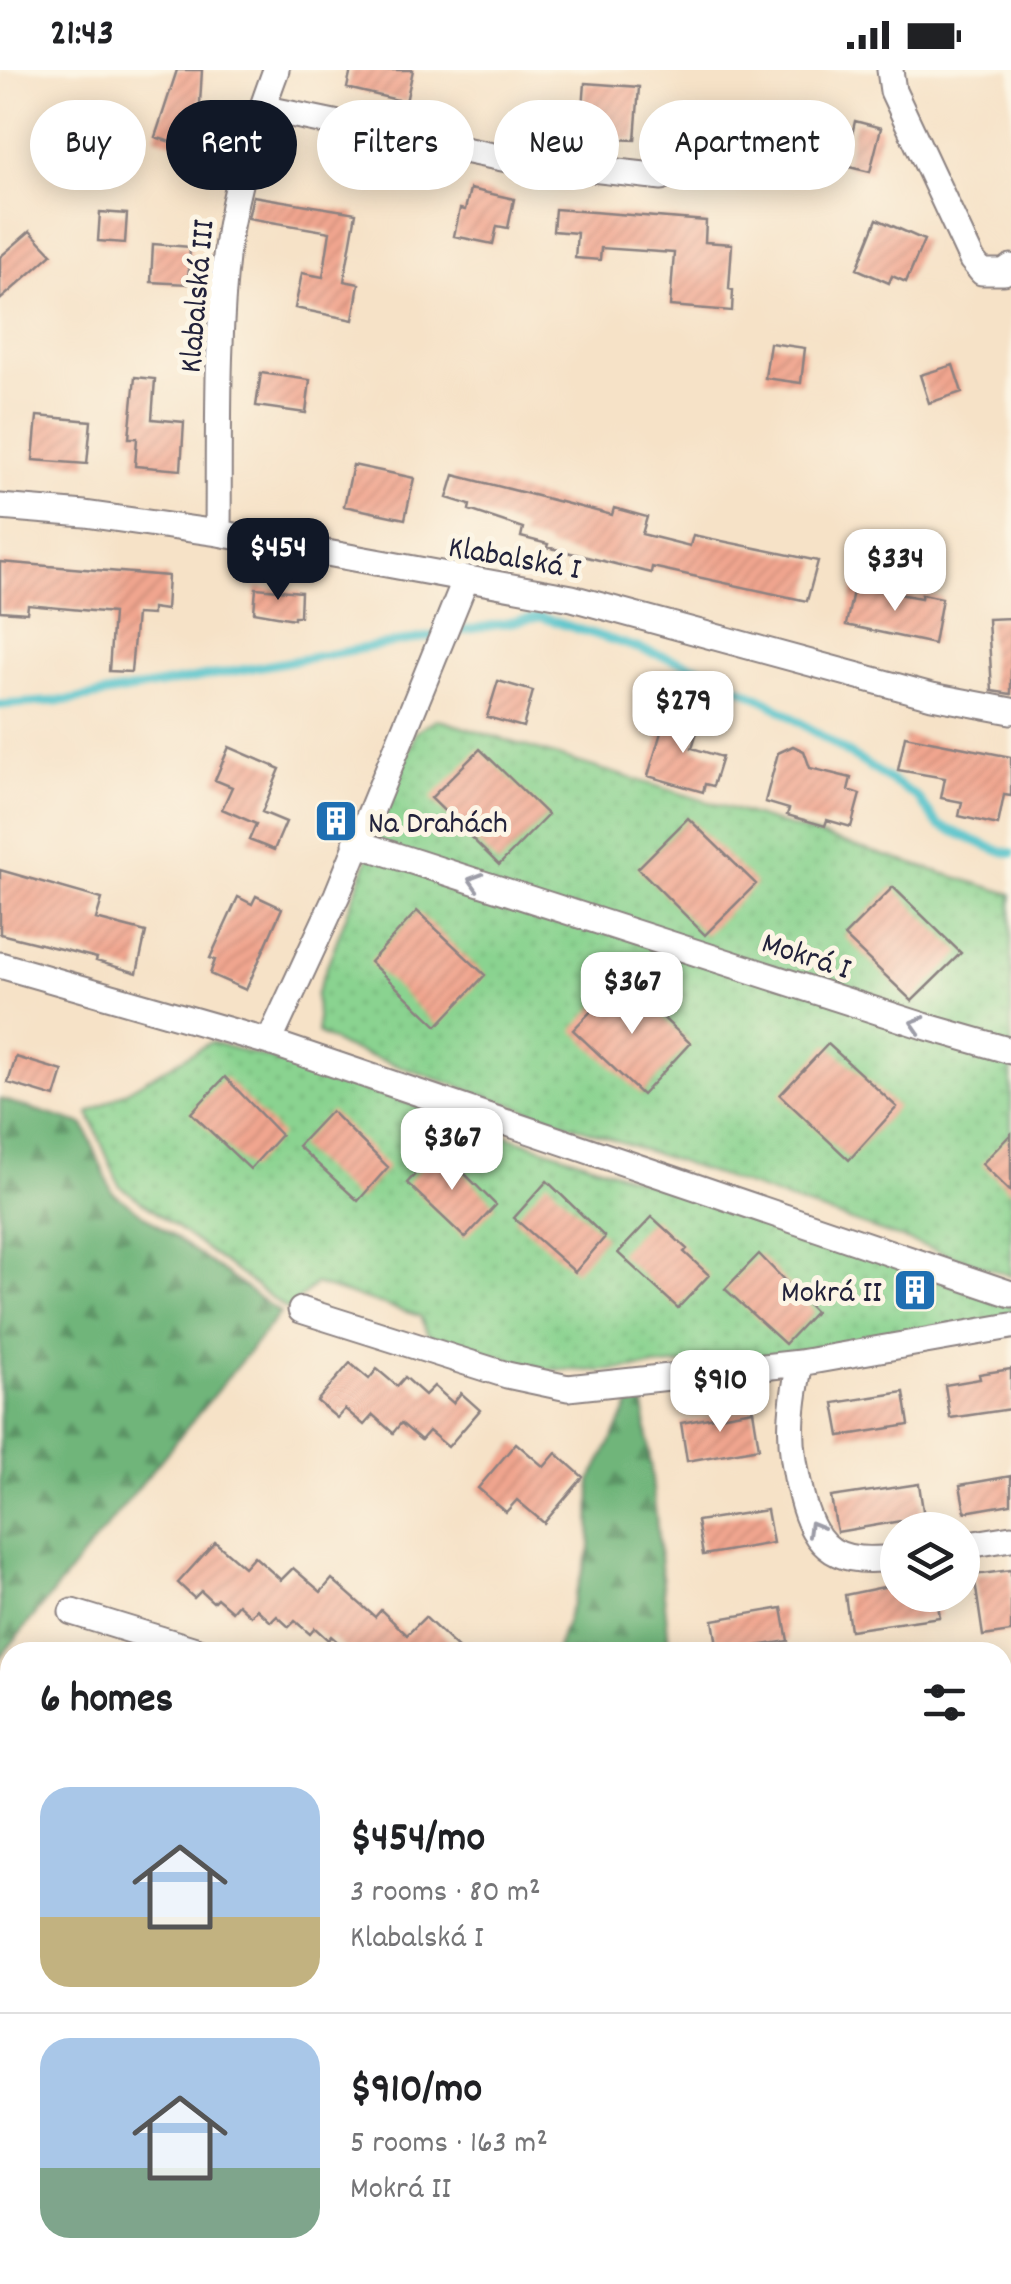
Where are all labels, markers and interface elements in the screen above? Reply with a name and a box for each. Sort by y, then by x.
text: 21:43 [50,8,114,63]
chip: Buy [30,100,146,190]
chip: Rent [166,100,297,190]
chip: Filters [317,100,474,190]
chip: New [494,100,619,190]
chip: Apartment [639,100,855,190]
street label: Klabalská III [170,218,230,375]
pin: $454 [219,518,337,603]
text: $454 [249,527,307,573]
street label: Klabalská I [444,527,584,595]
pin: $334 [836,529,954,614]
text: $334 [866,538,924,584]
pin: $279 [624,671,742,756]
text: $279 [654,680,712,726]
building icon: Na Drahách [313,798,359,844]
place label: Na Drahách [368,803,508,849]
one-way arrow [467,872,484,892]
street label: Mokrá I [755,923,856,995]
pin: $367 [573,952,691,1037]
text: $367 [603,961,661,1007]
one-way arrow [910,1015,927,1036]
pin: $367 [393,1108,511,1193]
text: $367 [423,1117,481,1163]
building icon: Mokrá II [892,1267,938,1313]
place label: Mokrá II [781,1272,882,1318]
pin: $910 [661,1350,779,1435]
text: $910 [692,1359,748,1405]
map controls [880,1512,980,1612]
button: layers [880,1512,980,1612]
one-way arrow [806,1521,826,1539]
text: 6 homes [40,1672,173,1732]
icon: filters [917,1675,972,1730]
text: $454/mo [350,1811,485,1871]
icon: home [120,1827,240,1947]
text: 3 rooms · 80 m² [350,1871,541,1917]
text: Klabalská I [350,1917,484,1963]
text: $910/mo [350,2062,482,2122]
icon: home [120,2078,240,2198]
text: 5 rooms · 163 m² [350,2122,548,2168]
text: Mokrá II [350,2168,451,2214]

